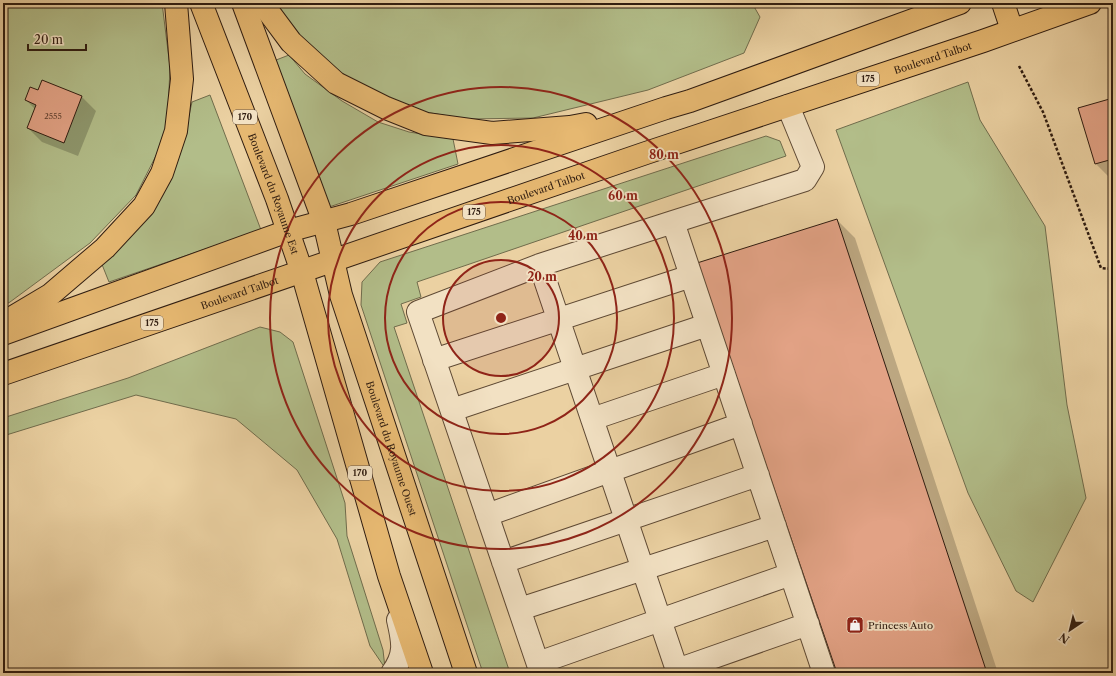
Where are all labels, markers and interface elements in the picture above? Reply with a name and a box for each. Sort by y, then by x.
scale bar [28,26,86,52]
text: 20 m [34,32,63,47]
street label: Boulevard Talbot [892,39,974,77]
road number: 175 [857,72,879,86]
road number: 170 [233,110,257,124]
house number: 2555 [44,111,62,121]
street label: Boulevard du Royaume Est [245,131,302,256]
text: 80 m [649,147,679,162]
street label: Boulevard Talbot [505,168,587,207]
text: 60 m [608,188,638,203]
road number: 175 [463,205,485,219]
text: 40 m [568,228,598,243]
text: 20 m [527,269,557,284]
street label: Boulevard Talbot [199,274,281,313]
centre of rings [494,311,508,325]
road number: 175 [141,316,163,330]
street label: Boulevard du Royaume Ouest [363,379,420,518]
road number: 170 [348,466,372,480]
north arrow [1050,610,1090,650]
shop icon: Princess Auto [845,615,865,635]
place label: Princess Auto [868,619,933,632]
text: N [1056,629,1072,647]

